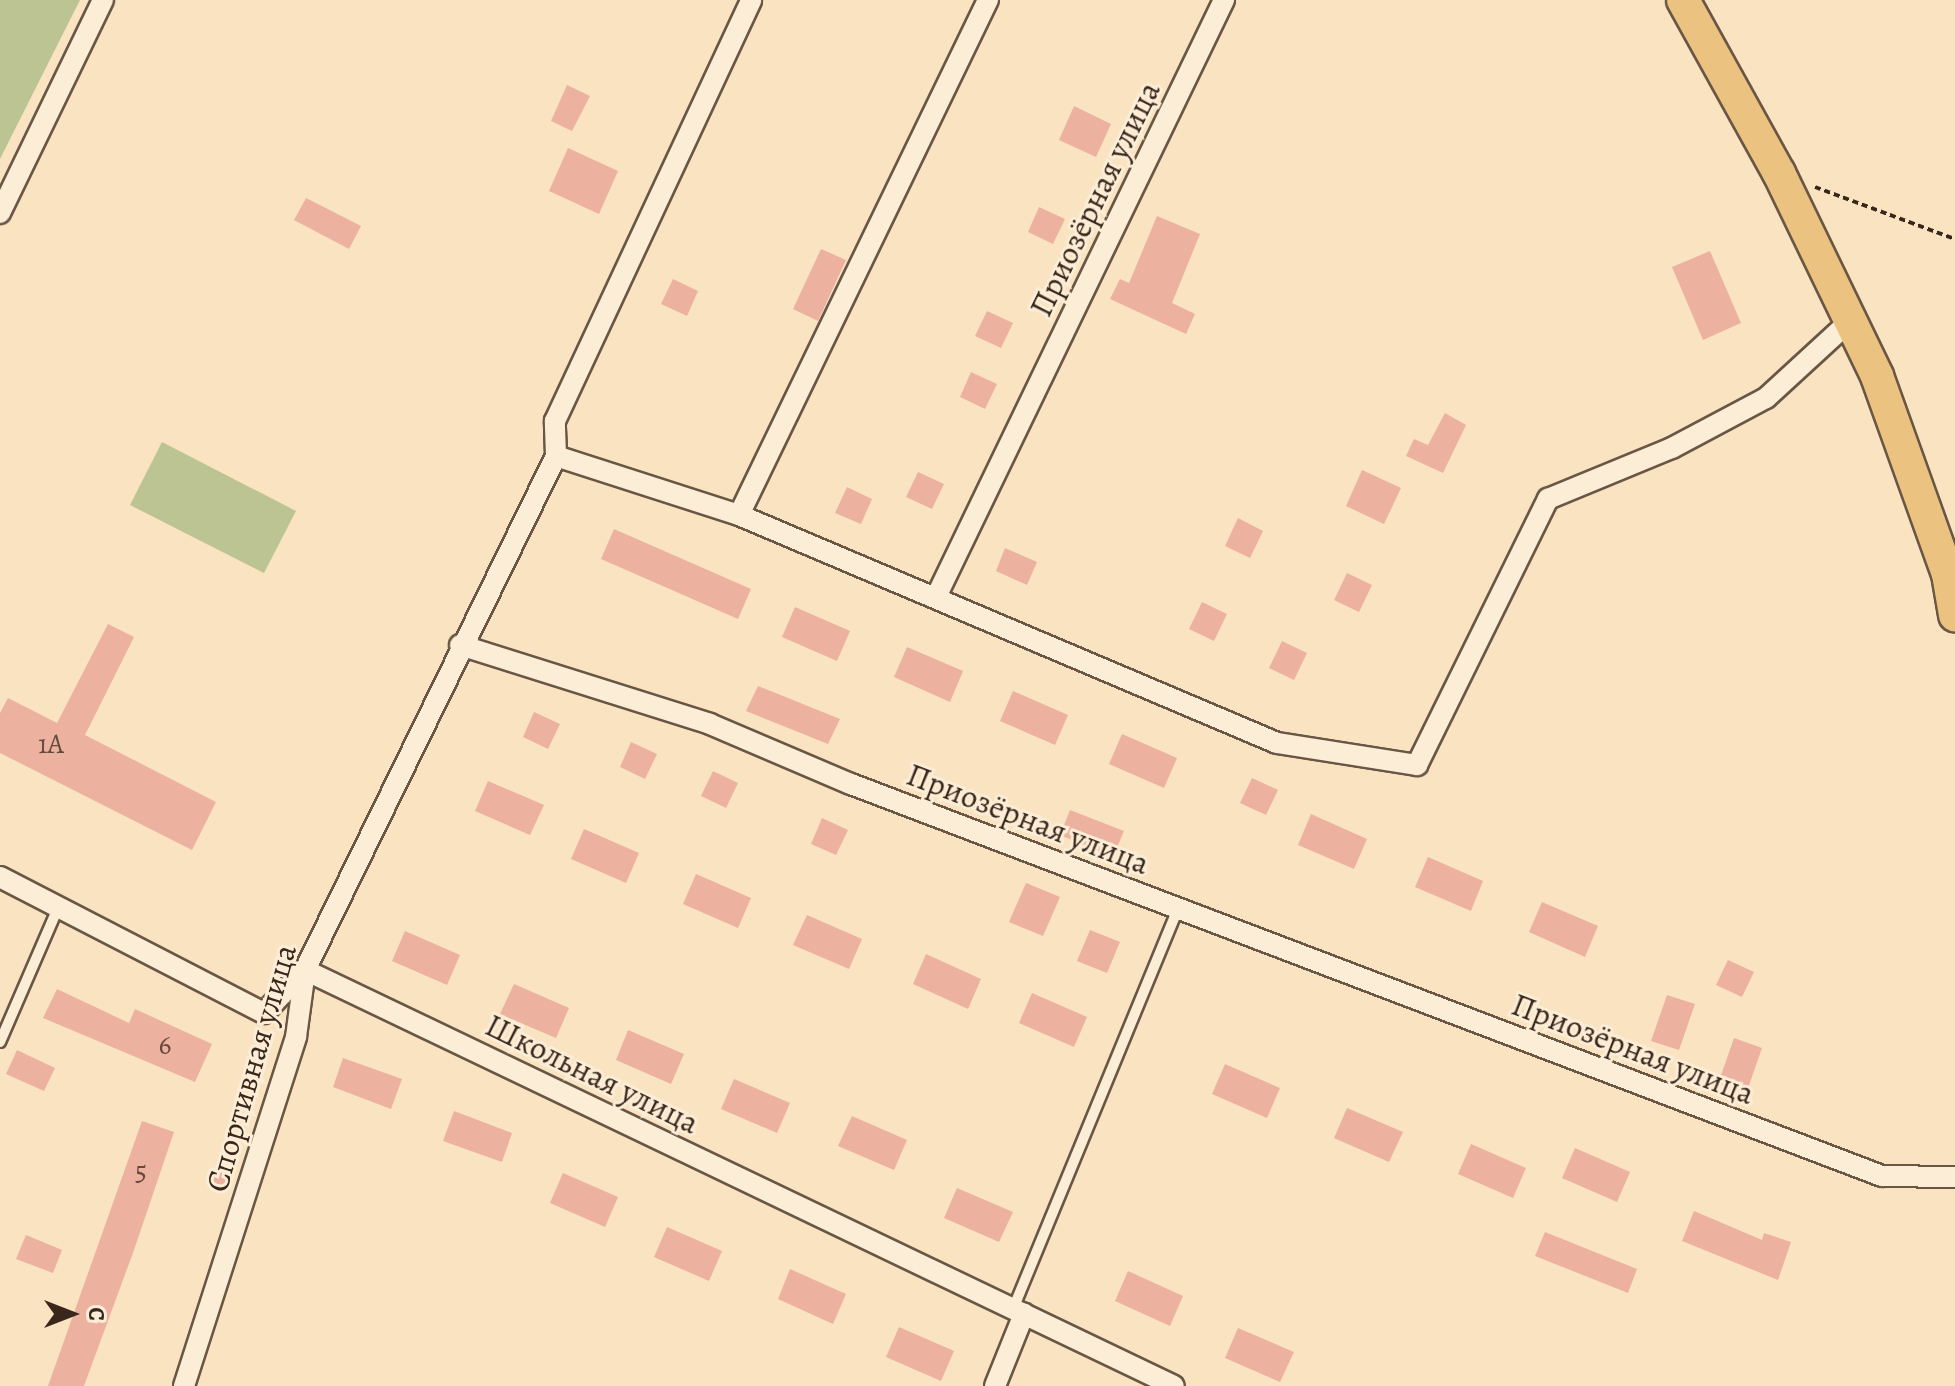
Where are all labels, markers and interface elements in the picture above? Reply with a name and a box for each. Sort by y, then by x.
street label: Приозёрная улица [1022,75,1168,323]
house number: 1А [38,727,64,761]
street label: Приозёрная улица [901,755,1155,883]
street label: Спортивная улица [197,940,305,1196]
street label: Приозёрная улица [1506,985,1760,1113]
street label: Школьная улица [479,1006,705,1142]
house number: 6 [159,1028,171,1062]
house number: 5 [135,1154,147,1188]
north arrow [32,1274,112,1354]
text: С [81,1307,111,1321]

